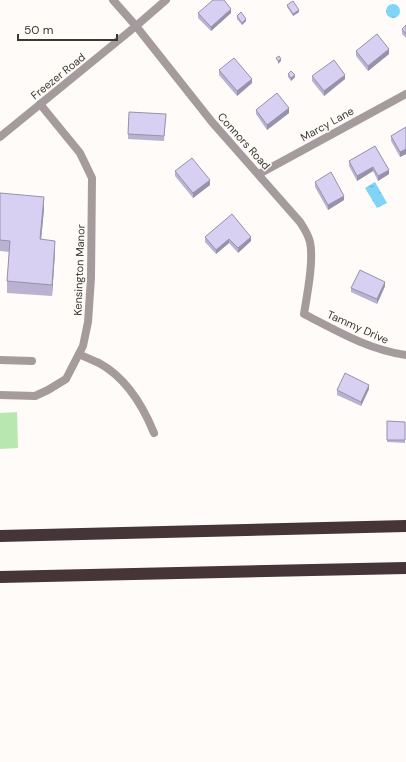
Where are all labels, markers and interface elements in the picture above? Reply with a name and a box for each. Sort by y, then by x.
scale bar [18,16,117,42]
text: 50 m [24,22,53,38]
street label: Freezer Road [28,50,88,102]
street label: Marcy Lane [298,104,356,144]
street label: Connors Road [215,110,273,172]
street label: Kensington Manor [70,224,88,316]
street label: Tammy Drive [325,307,391,347]

